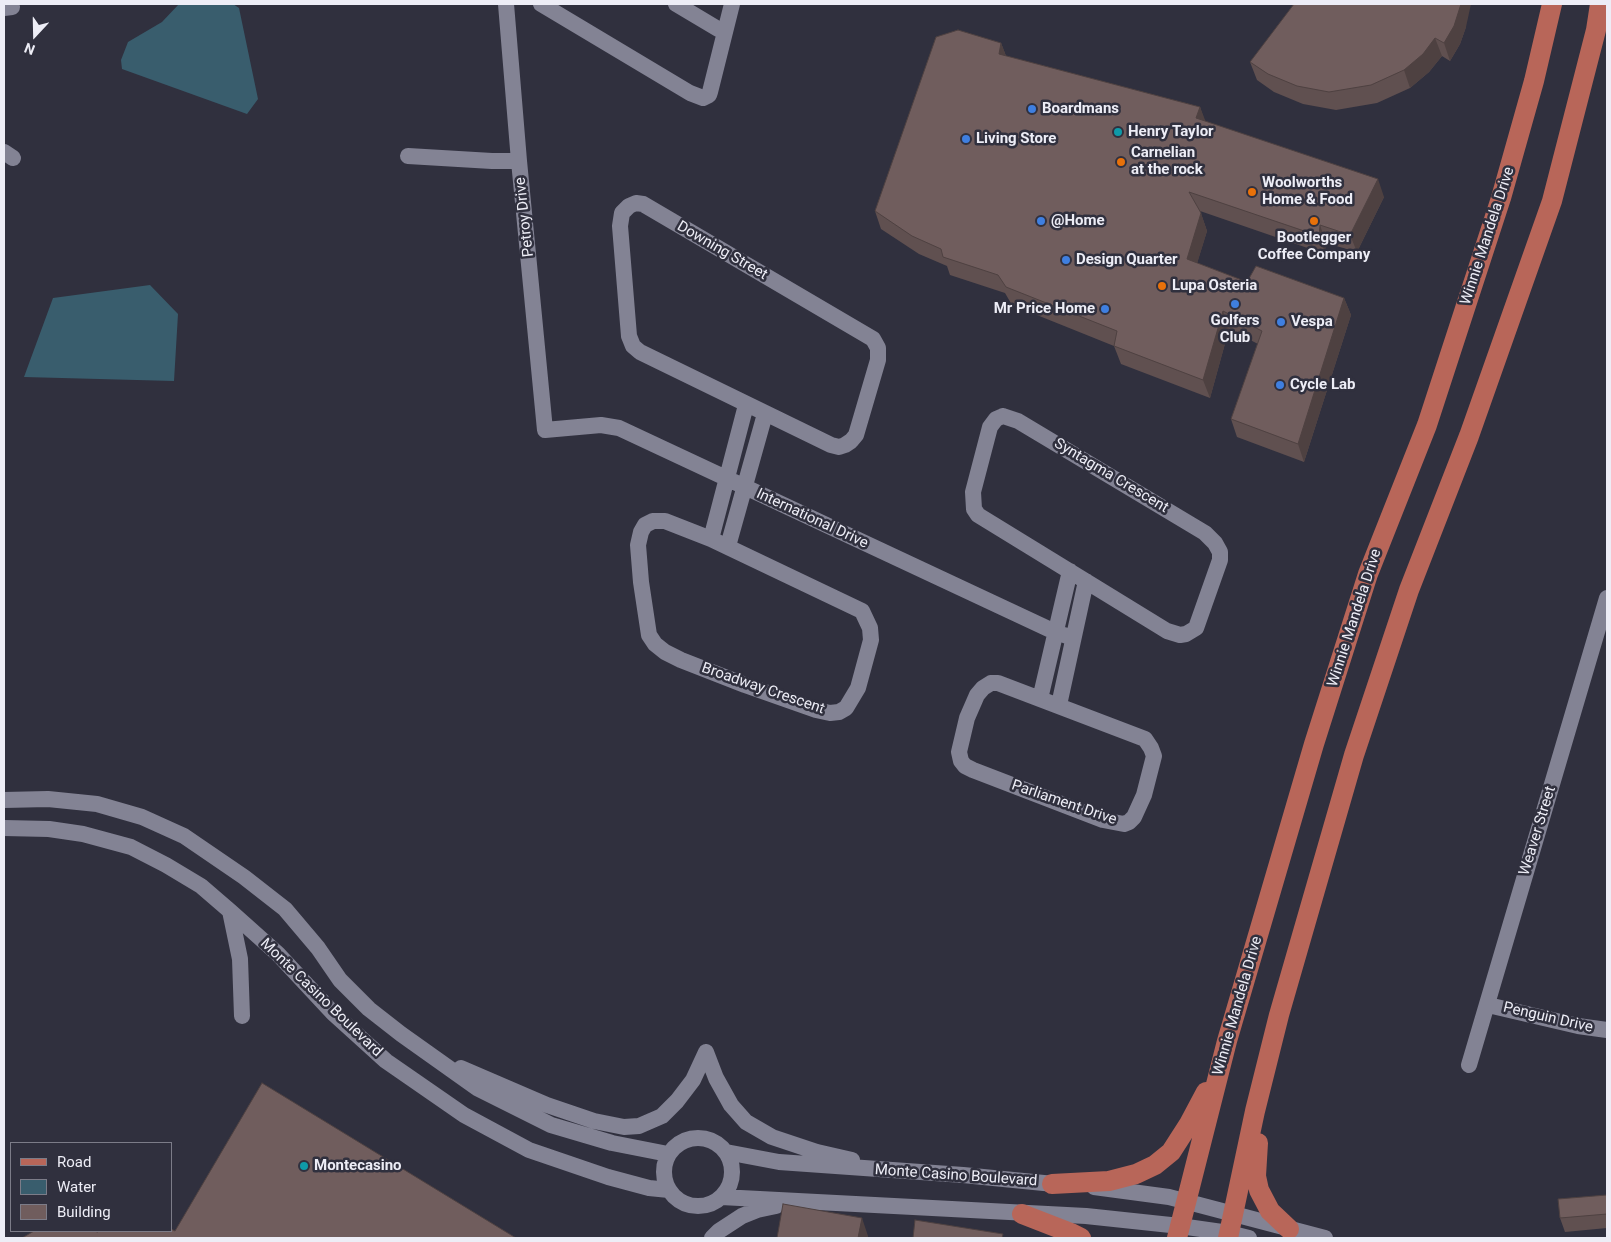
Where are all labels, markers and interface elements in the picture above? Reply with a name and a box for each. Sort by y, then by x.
north arrow [10,10,60,60]
text: N [22,40,37,58]
place label: Boardmans [1042,100,1119,118]
marker: Boardmans [1026,103,1038,115]
place label: Henry Taylor [1128,123,1214,141]
marker: Henry Taylor [1112,126,1124,138]
place label: Living Store [976,130,1056,148]
marker: Living Store [960,133,972,145]
place label: Carnelian at the rock [1131,144,1203,179]
marker: Carnelian at the rock [1115,156,1127,168]
street label: Winnie Mandela Drive [1457,165,1519,307]
place label: Woolworths Home & Food [1262,174,1353,209]
street label: Petroy Drive [512,176,538,258]
marker: Woolworths Home & Food [1246,186,1258,198]
place label: @Home [1051,212,1105,230]
marker: @Home [1035,215,1047,227]
marker: Bootlegger Coffee Company [1308,215,1320,227]
street label: Downing Street [674,218,770,284]
place label: Bootlegger Coffee Company [1258,229,1370,264]
place label: Design Quarter [1076,251,1178,269]
marker: Design Quarter [1060,254,1072,266]
place label: Lupa Osteria [1172,277,1257,295]
marker: Lupa Osteria [1156,280,1168,292]
marker: Golfers Club [1229,298,1241,310]
place label: Mr Price Home [994,300,1095,318]
marker: Mr Price Home [1099,303,1111,315]
place label: Golfers Club [1210,312,1260,347]
place label: Vespa [1291,313,1333,331]
marker: Vespa [1275,316,1287,328]
place label: Cycle Lab [1290,376,1355,394]
marker: Cycle Lab [1274,379,1286,391]
street label: Syntagma Crescent [1051,435,1171,517]
street label: International Drive [753,485,871,553]
street label: Winnie Mandela Drive [1324,547,1386,689]
street label: Broadway Crescent [699,659,827,719]
street label: Parliament Drive [1009,777,1119,829]
street label: Weaver Street [1516,784,1560,878]
street label: Winnie Mandela Drive [1209,934,1267,1078]
street label: Monte Casino Boulevard [256,935,386,1061]
street label: Penguin Drive [1501,999,1595,1037]
legend [10,1142,172,1232]
text: Road [57,1153,91,1171]
place label: Montecasino [314,1157,402,1175]
marker: Montecasino [298,1160,310,1172]
street label: Monte Casino Boulevard [874,1161,1038,1191]
text: Water [57,1178,96,1196]
text: Building [57,1203,111,1221]

